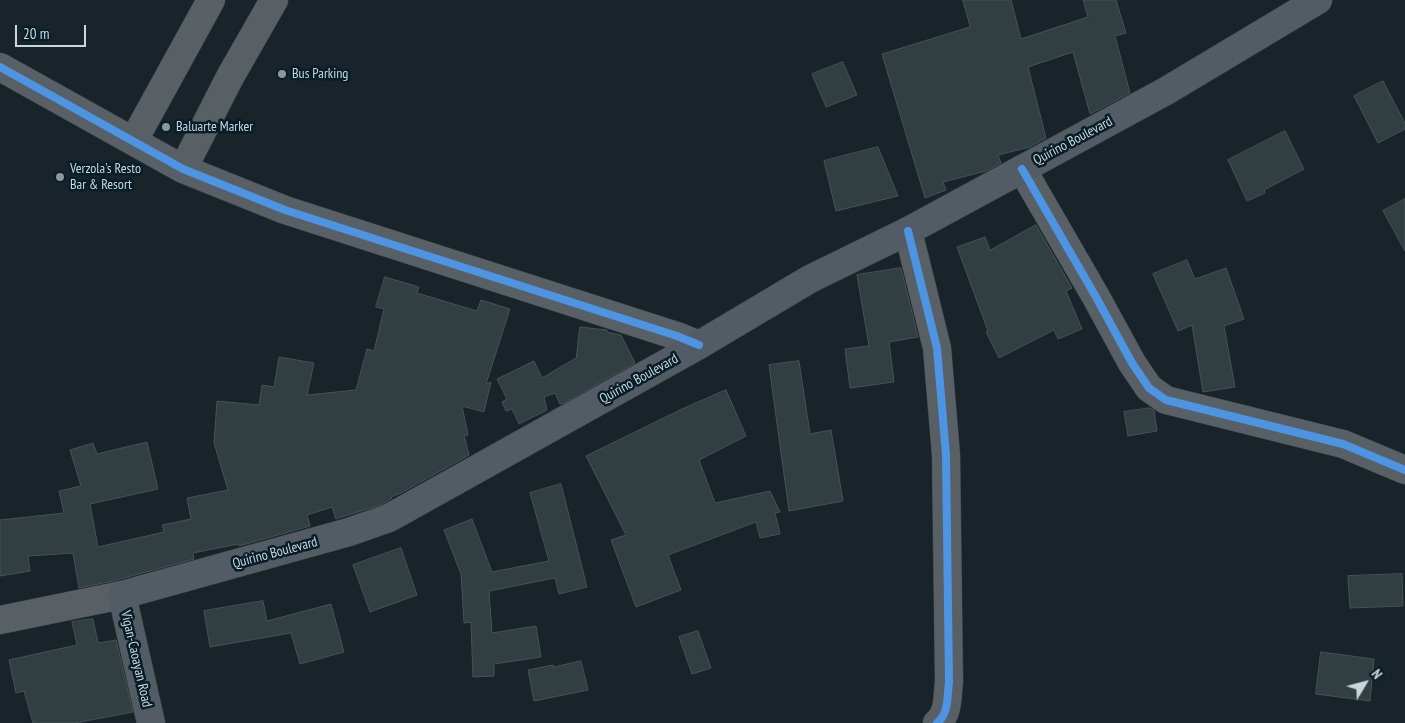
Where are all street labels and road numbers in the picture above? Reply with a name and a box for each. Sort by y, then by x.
street label: Quirino Boulevard [1031,113,1115,169]
street label: Quirino Boulevard [597,350,681,408]
street label: Quirino Boulevard [231,534,319,572]
street label: Vigan-Caoayan Road [117,609,155,709]

